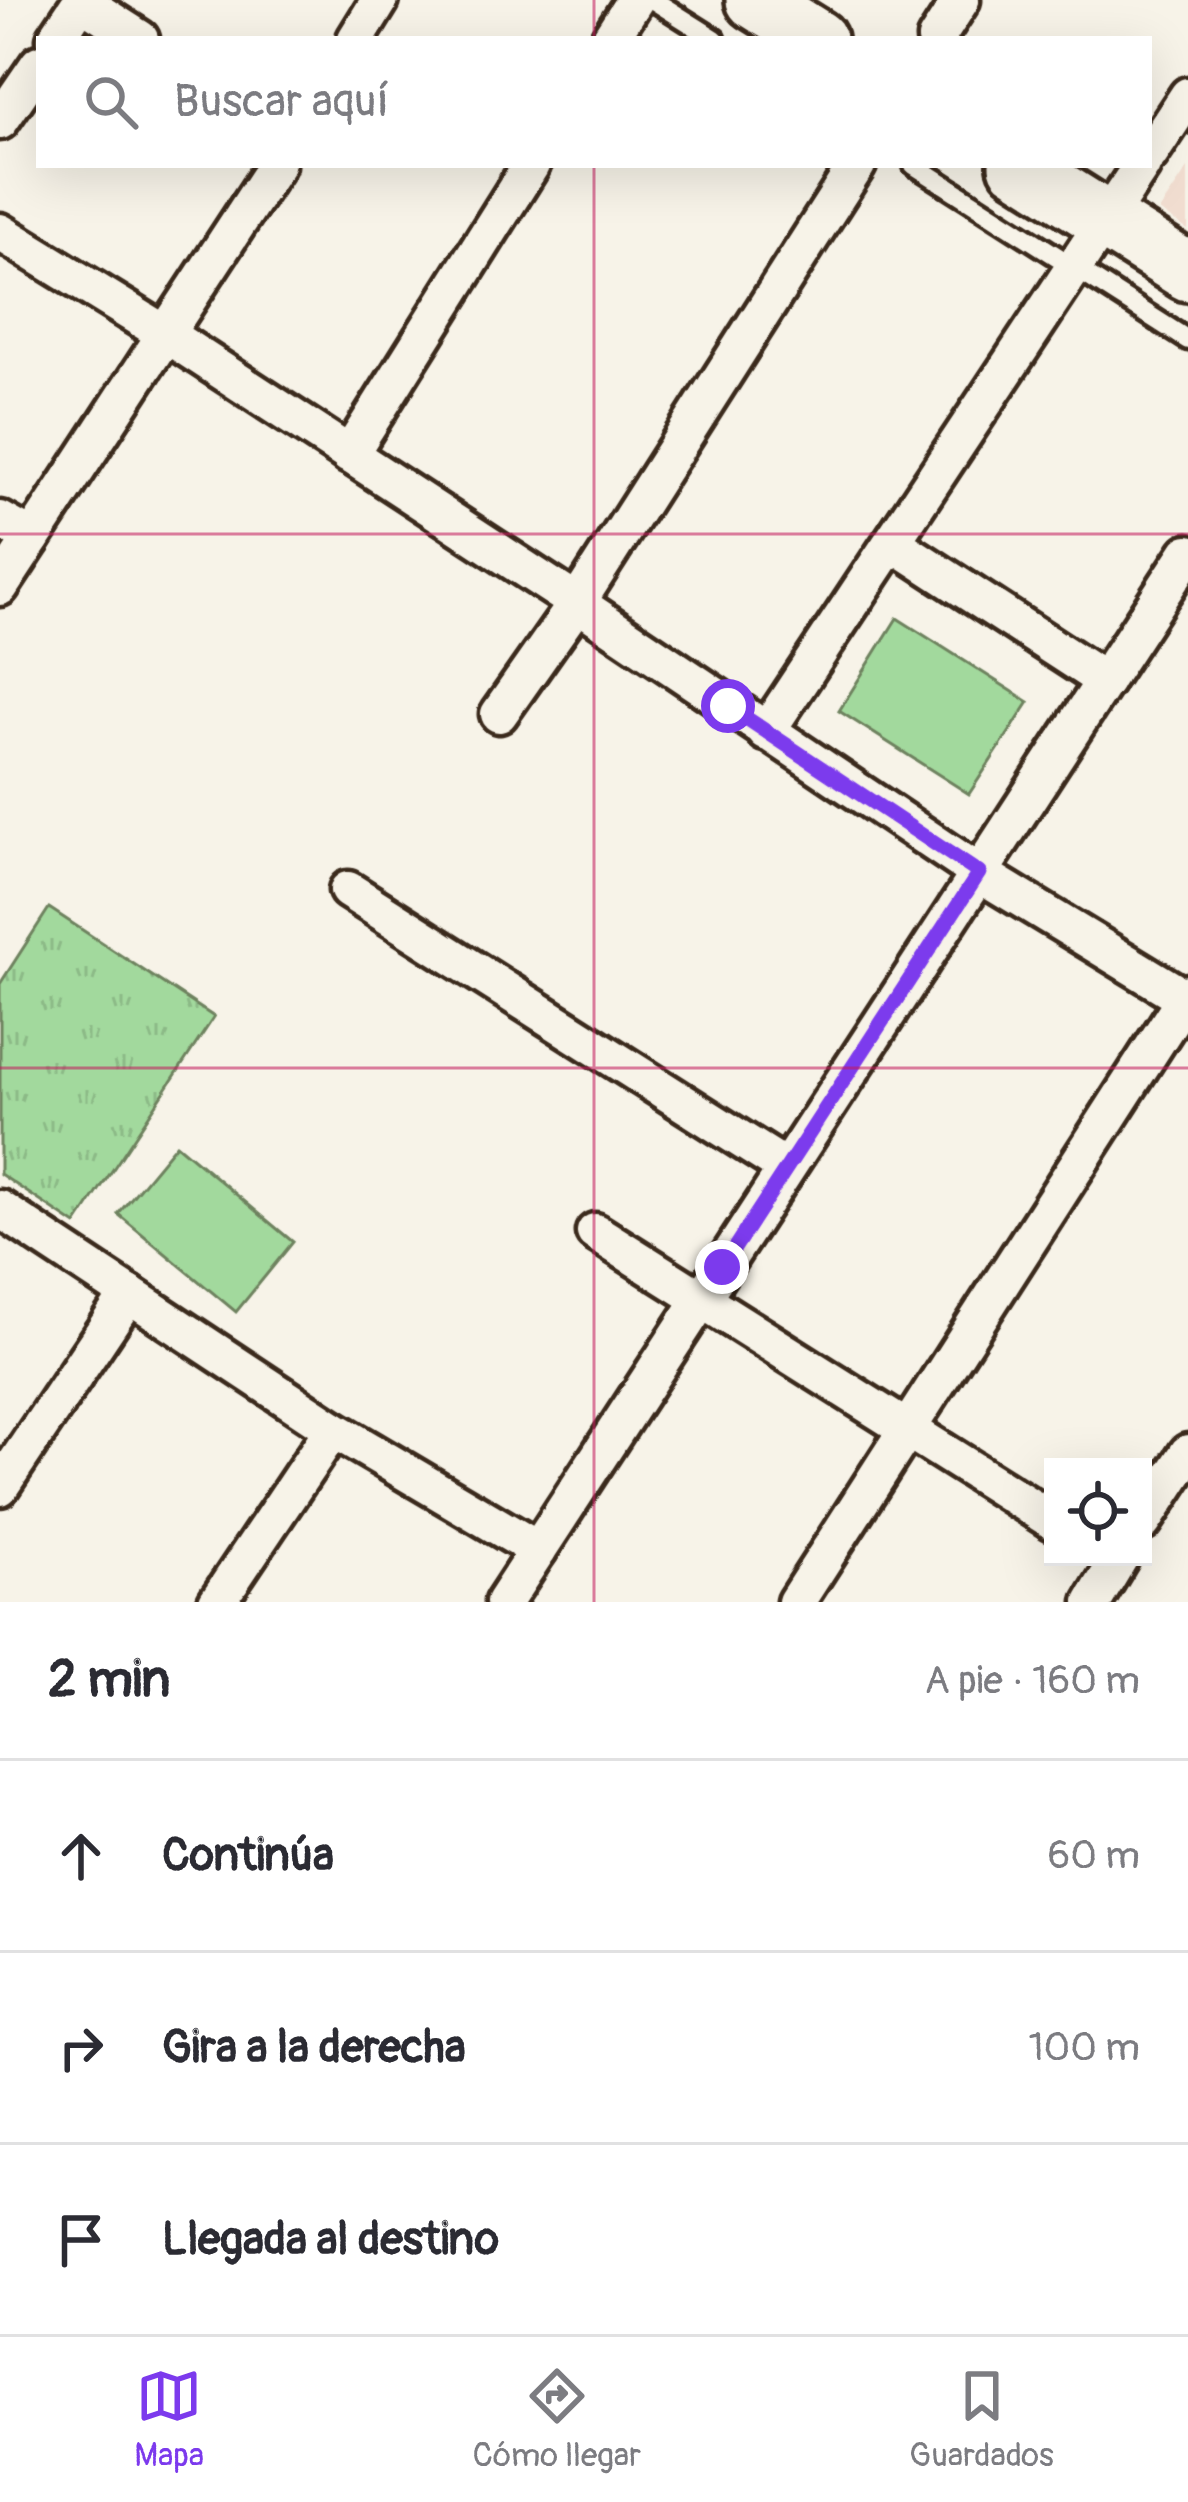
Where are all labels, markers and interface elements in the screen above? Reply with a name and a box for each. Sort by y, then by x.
search box [36,36,1152,168]
icon: search [78,69,144,135]
text: Buscar aquí [174,74,389,130]
route start [701,679,755,733]
route end [695,1240,749,1294]
map controls [1044,1458,1152,1566]
button: locate [1044,1458,1152,1566]
text: 2 min [48,1648,170,1712]
text: A pie · 160 m [924,1656,1140,1705]
icon: ahead [48,1823,114,1889]
text: Continúa [162,1828,334,1884]
text: 60 m [1048,1831,1140,1880]
icon: right [48,2015,114,2081]
text: Gira a la derecha [162,2020,466,2076]
text: 100 m [1028,2023,1140,2072]
icon: arrive [48,2207,114,2273]
text: Llegada al destino [162,2212,499,2268]
tab: Mapa [134,2363,204,2476]
tab: Cómo llegar [473,2363,641,2476]
tab: Guardados [909,2363,1054,2476]

